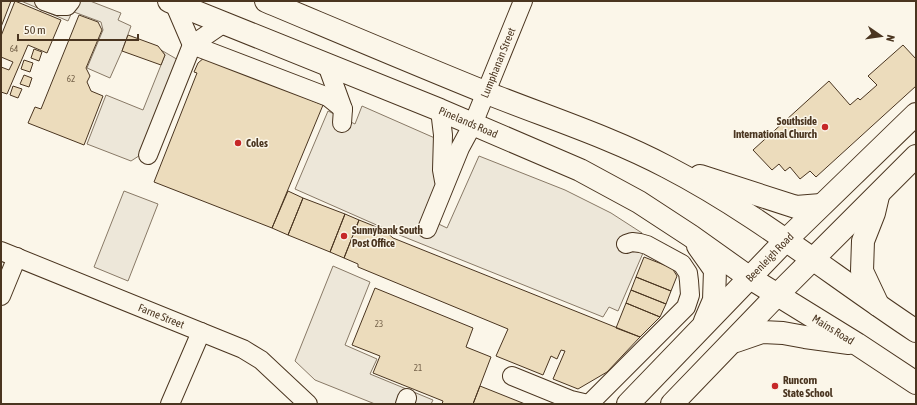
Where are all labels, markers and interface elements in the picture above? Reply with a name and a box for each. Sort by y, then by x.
scale bar [18,16,138,42]
north arrow [861,16,901,56]
text: 50 m [24,23,46,37]
street label: Lumphanan Street [478,26,518,99]
text: N [884,34,897,43]
house number: 64 [10,44,18,54]
house number: 62 [67,74,75,84]
street label: Pinelands Road [437,104,500,140]
place label: Southside International Church [733,115,817,140]
marker: Southside International Church [820,122,830,132]
place label: Coles [246,137,268,149]
marker: Coles [233,138,243,148]
place label: Sunnybank South Post Office [352,224,423,249]
street label: Beenleigh Road [743,230,796,284]
marker: Sunnybank South Post Office [339,231,349,241]
street label: Farne Street [137,301,186,331]
street label: Mains Road [810,312,856,347]
house number: 23 [375,319,383,329]
house number: 21 [414,363,422,373]
place label: Runcorn State School [783,374,834,399]
marker: Runcorn State School [770,381,780,391]

